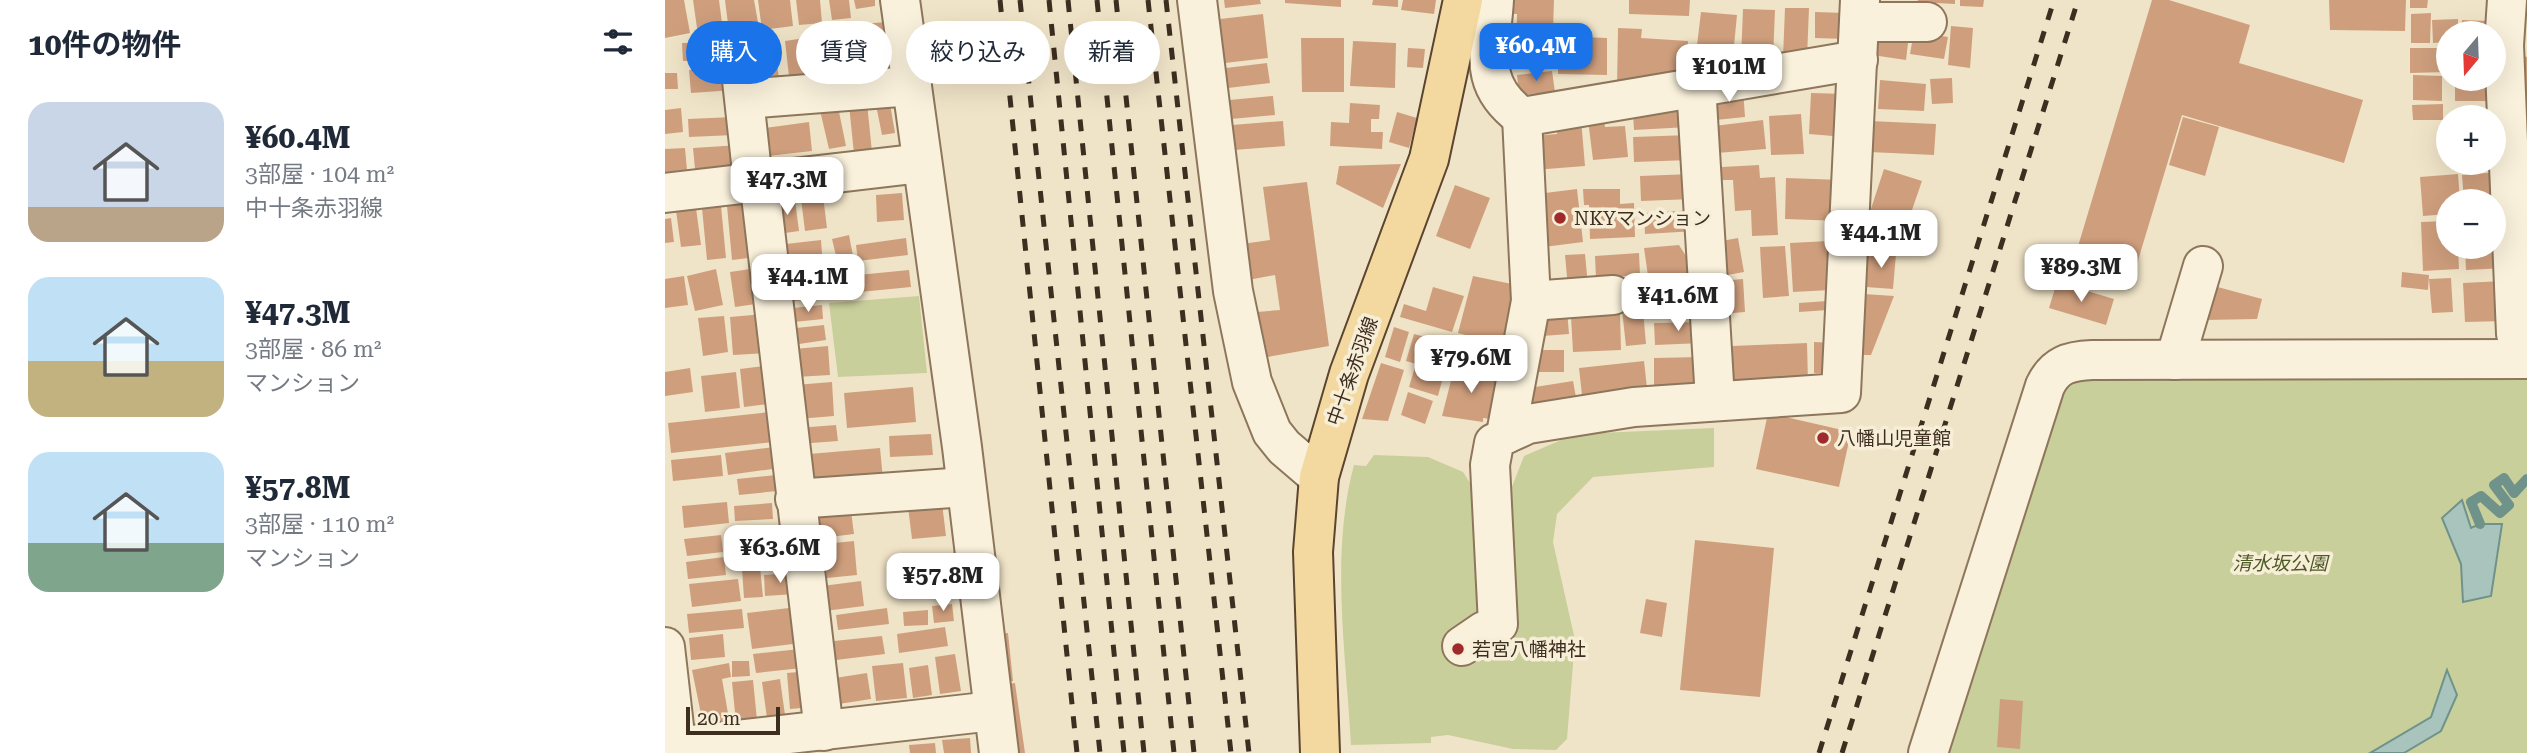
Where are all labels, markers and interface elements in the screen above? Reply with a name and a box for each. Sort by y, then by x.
chip: 購入 [686,21,782,84]
chip: 賃貸 [796,21,892,84]
chip: 絞り込み [906,21,1050,84]
chip: 新着 [1064,21,1160,84]
north arrow [2436,21,2506,91]
map controls [2436,21,2506,259]
icon: filters [599,23,637,61]
pin: ¥60.4M [1479,24,1593,83]
text: 10件の物件 [28,27,182,62]
text: ¥60.4M [1496,32,1576,59]
pin: ¥101M [1680,44,1778,104]
text: ¥101M [1692,53,1766,80]
button: + [2436,105,2506,175]
text: ¥60.4M [245,120,351,155]
icon: home [84,130,168,214]
pin: ¥47.3M [730,158,844,217]
text: 3部屋 · 104 m² [245,161,394,188]
text: ¥47.3M [747,166,827,193]
button: − [2436,189,2506,259]
text: 中十条赤羽線 [245,195,383,222]
place label: NKYマンション [1574,207,1711,230]
marker: NKYマンション [1552,210,1568,226]
pin: ¥44.1M [1824,210,1938,270]
text: ¥44.1M [1841,219,1921,246]
pin: ¥89.3M [2024,244,2138,304]
text: ¥89.3M [2041,253,2121,280]
pin: ¥44.1M [751,254,865,314]
text: ¥44.1M [768,263,848,290]
pin: ¥41.6M [1621,274,1735,333]
text: ¥41.6M [1638,282,1718,309]
text: ¥47.3M [245,295,351,330]
icon: home [84,305,168,389]
street label: 中十条赤羽線 [1322,314,1383,429]
text: 3部屋 · 86 m² [245,336,381,363]
pin: ¥79.6M [1414,336,1528,395]
text: ¥79.6M [1431,344,1511,371]
text: マンション [245,370,360,397]
place label: 八幡山児童館 [1837,427,1951,450]
marker: 八幡山児童館 [1815,430,1831,446]
text: ¥57.8M [245,470,351,505]
icon: home [84,480,168,564]
text: 3部屋 · 110 m² [245,511,394,538]
pin: ¥63.6M [723,526,837,585]
text: ¥63.6M [740,534,820,561]
text: マンション [245,545,360,572]
park label: 清水坂公園 [2232,552,2330,575]
pin: ¥57.8M [886,554,1000,613]
text: ¥57.8M [903,562,983,589]
place label: 若宮八幡神社 [1472,638,1586,661]
marker: 若宮八幡神社 [1450,641,1466,657]
scale bar [686,704,781,736]
text: 20 m [697,707,740,730]

